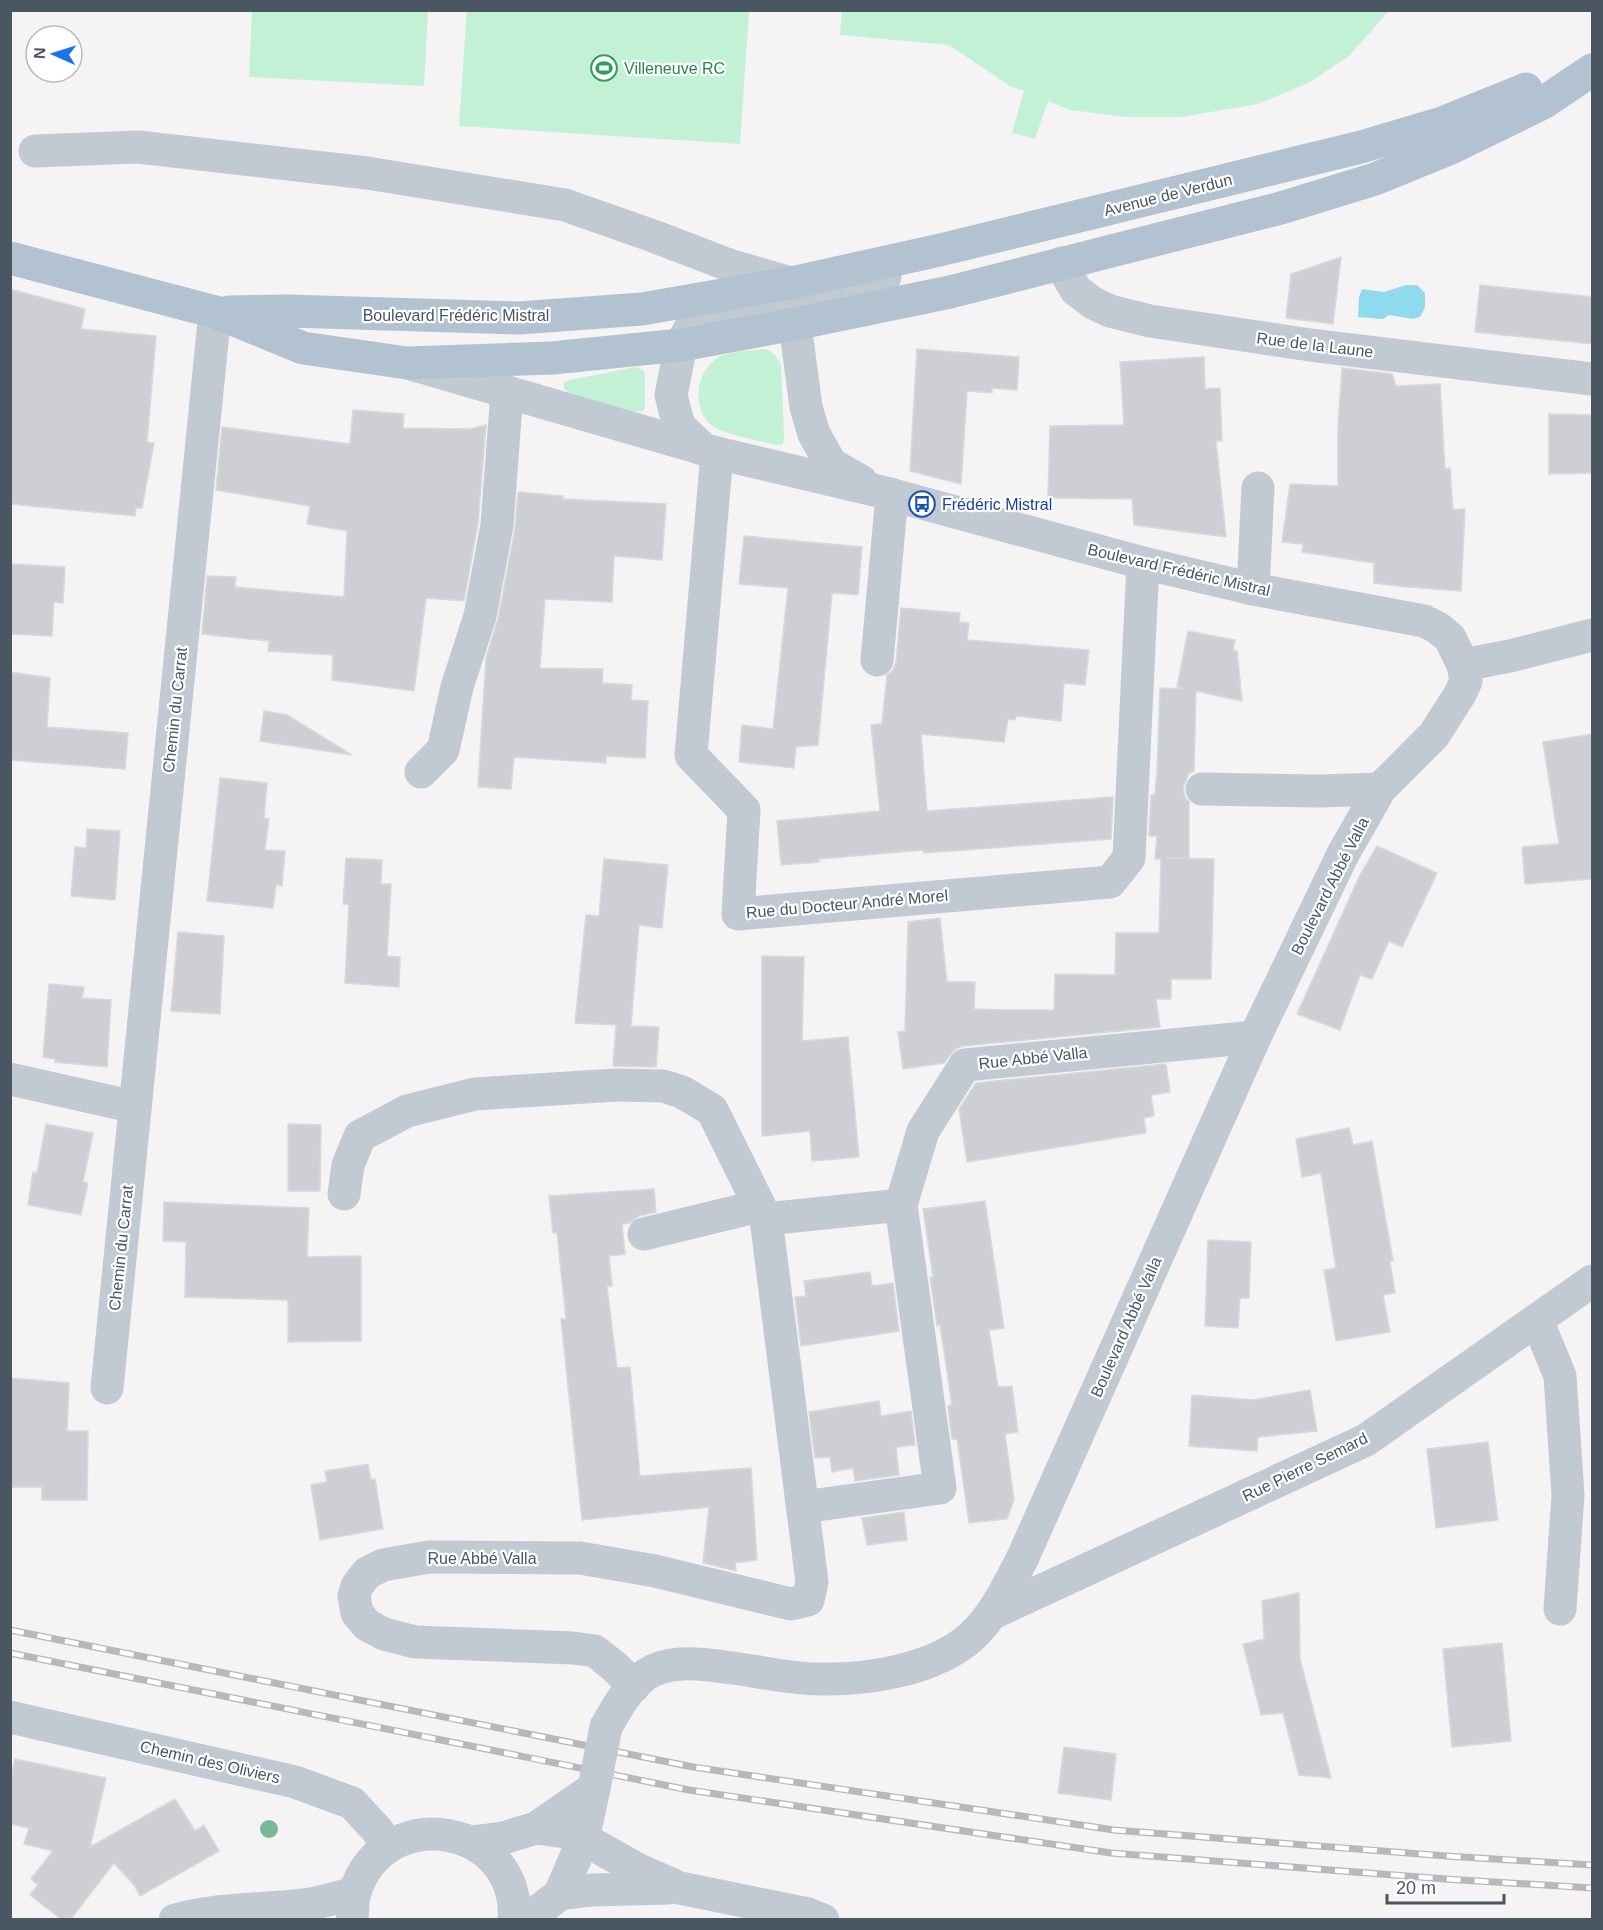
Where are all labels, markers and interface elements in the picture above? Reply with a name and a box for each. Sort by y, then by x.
north arrow [24,24,84,84]
text: N [31,47,48,59]
sports icon: Villeneuve RC [589,53,619,83]
place label: Villeneuve RC [624,60,725,77]
street label: Avenue de Verdun [1102,171,1234,219]
street label: Boulevard Frédéric Mistral [363,307,549,324]
street label: Rue de la Laune [1256,329,1374,361]
bus stop icon: Frédéric Mistral [907,489,937,519]
place label: Frédéric Mistral [942,496,1052,513]
street label: Boulevard Frédéric Mistral [1086,541,1272,599]
street label: Chemin du Carrat [160,646,190,774]
street label: Boulevard Abbé Valla [1288,814,1372,957]
street label: Rue du Docteur André Morel [745,887,949,921]
street label: Rue Abbé Valla [978,1044,1088,1072]
street label: Chemin du Carrat [106,1184,136,1312]
street label: Boulevard Abbé Valla [1087,1254,1165,1400]
street label: Rue Pierre Semard [1240,1429,1370,1505]
street label: Rue Abbé Valla [427,1550,537,1567]
street label: Chemin des Oliviers [138,1738,282,1786]
scale bar [1387,1867,1504,1905]
text: 20 m [1396,1878,1436,1898]

